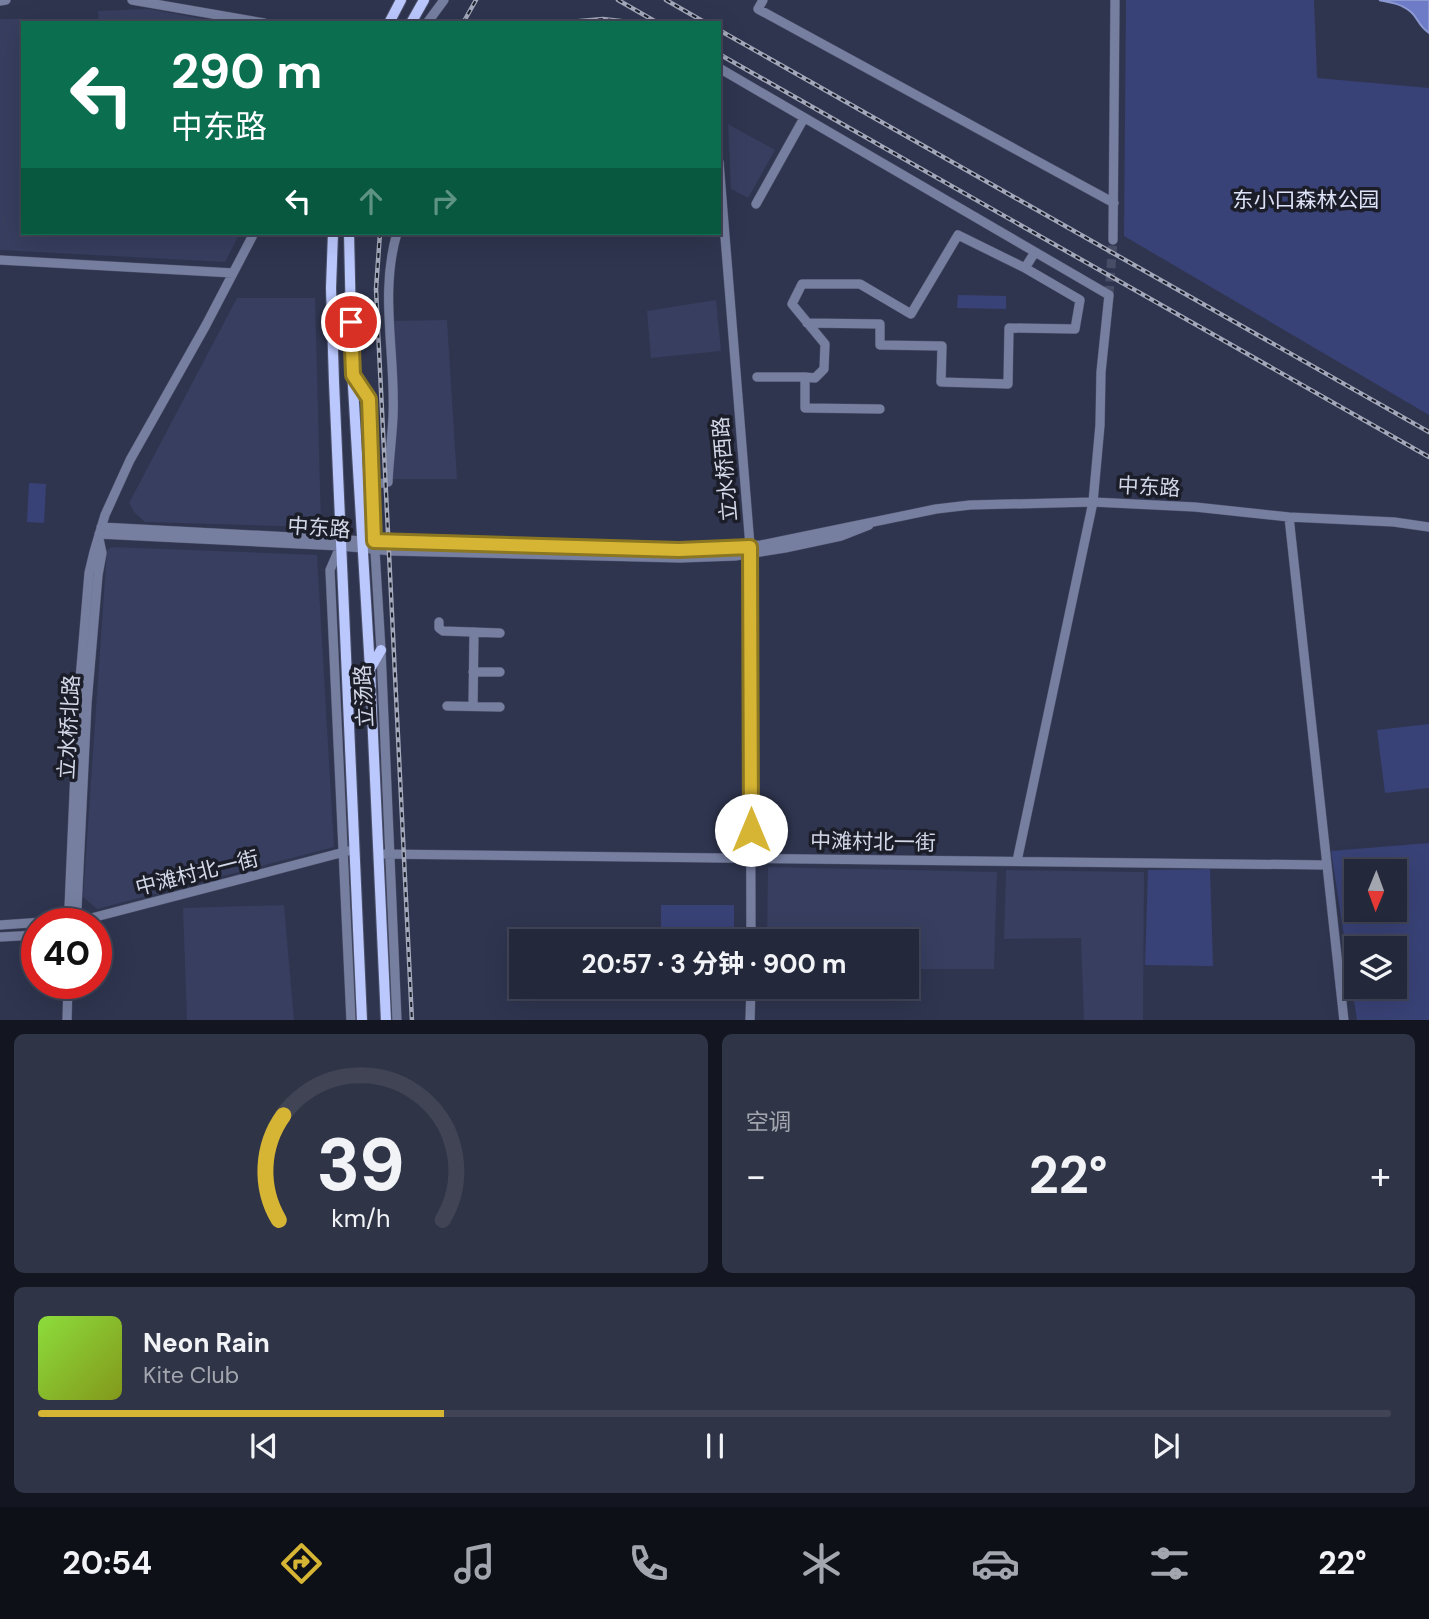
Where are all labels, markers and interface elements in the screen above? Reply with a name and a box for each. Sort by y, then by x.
text: 290 m [171,39,322,103]
icon: left [56,49,147,140]
text: 中东路 [171,106,267,148]
icon: left [279,182,317,220]
icon: ahead [352,182,390,220]
icon: right [425,182,463,220]
park label: 东小口森林公园 [1233,186,1380,214]
pin [321,292,381,352]
icon: arrive [332,303,370,341]
street label: 立水桥西路 [706,415,744,523]
street label: 中东路 [1117,471,1181,503]
street label: 中东路 [287,512,351,544]
street label: 立汤路 [348,664,380,728]
street label: 立水桥北路 [52,674,86,780]
position arrow [714,793,788,867]
street label: 中滩村北一街 [810,827,936,857]
street label: 中滩村北一街 [132,844,262,902]
north arrow [1344,859,1407,922]
map controls [1344,859,1407,999]
speed limit sign: 40 [21,908,112,999]
button: layers [1344,936,1407,999]
text: 20:57 · 3 分钟 · 900 m [582,947,846,981]
text: 空调 [746,1107,792,1137]
text: 39 [317,1118,405,1213]
text: 22° [1029,1141,1108,1209]
text: − [746,1151,766,1201]
text: + [1370,1151,1391,1201]
text: km/h [331,1201,390,1234]
text: Neon Rain [143,1326,270,1360]
text: Kite Club [143,1360,239,1390]
icon: previous [245,1427,283,1465]
icon: pause [696,1427,734,1465]
icon: next [1147,1427,1185,1465]
icon: directions [277,1539,326,1588]
icon: music [450,1539,499,1588]
icon: phone [624,1539,673,1588]
icon: climate [797,1539,846,1588]
icon: car [971,1539,1020,1588]
icon: filters [1145,1539,1194,1588]
text: 20:54 [62,1542,152,1584]
text: 22° [1318,1542,1367,1584]

